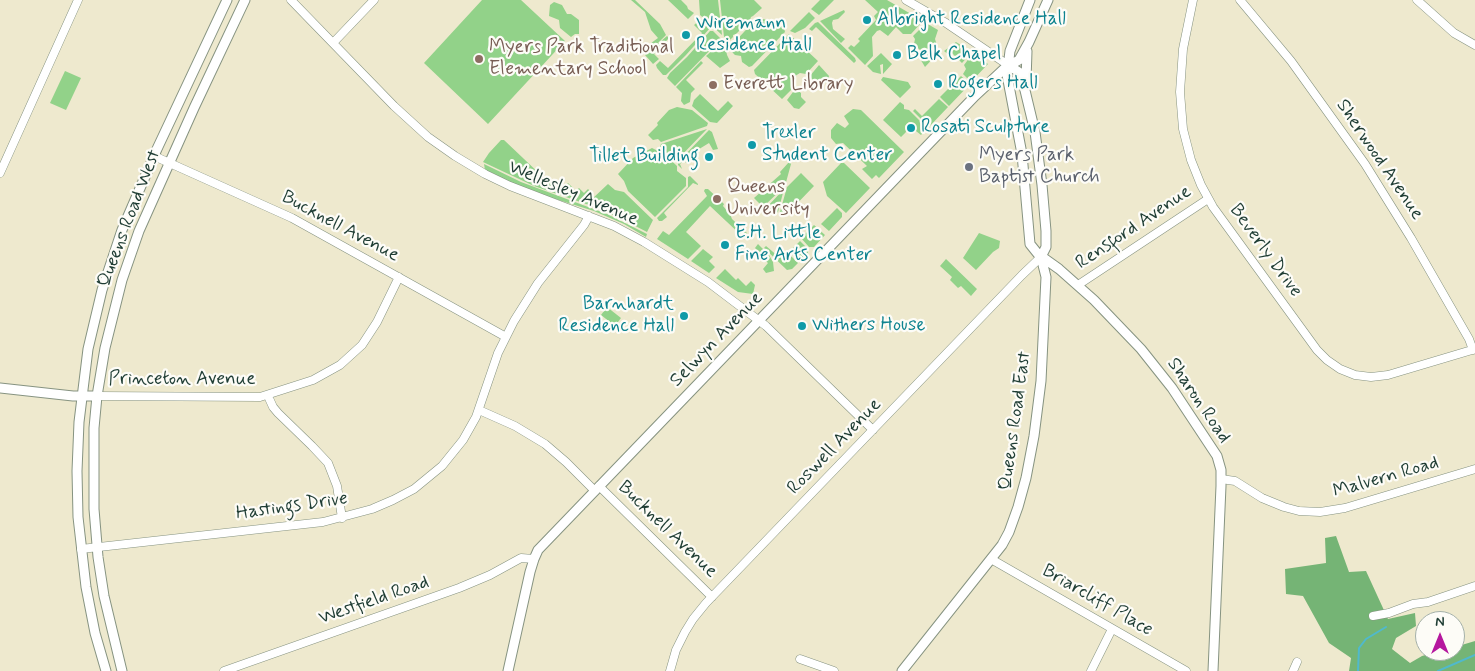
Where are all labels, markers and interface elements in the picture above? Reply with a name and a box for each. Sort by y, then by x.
place label: Albright Residence Hall [877,9,1066,31]
place label: Wiremann Residence Hall [696,13,812,57]
marker: Albright Residence Hall [861,14,873,26]
marker: Wiremann Residence Hall [680,29,692,41]
place label: Myers Park Traditional Elementary School [489,37,674,81]
place label: Belk Chapel [907,44,1002,66]
marker: Belk Chapel [891,49,903,61]
marker: Myers Park Traditional Elementary School [473,53,485,65]
place label: Rogers Hall [948,73,1038,95]
place label: Everett Library [723,74,853,96]
marker: Rogers Hall [932,78,944,90]
marker: Everett Library [707,79,719,91]
street label: Sherwood Avenue [1330,95,1428,225]
place label: Rosati Sculpture [921,117,1050,139]
marker: Rosati Sculpture [905,122,917,134]
place label: Trexler Student Center [762,123,892,167]
marker: Trexler Student Center [746,139,758,151]
place label: Myers Park Baptist Church [979,145,1100,189]
place label: Tillet Building [589,146,699,168]
street label: Queens Road West [93,147,167,291]
marker: Tillet Building [703,151,715,163]
street label: Wellesley Avenue [505,156,641,232]
marker: Myers Park Baptist Church [963,161,975,173]
place label: Queens University [727,177,810,221]
street label: Rensford Avenue [1072,181,1196,275]
street label: Bucknell Avenue [277,186,403,268]
marker: Queens University [711,193,723,205]
street label: Beverly Drive [1224,200,1306,302]
place label: E.H. Little Fine Arts Center [735,223,872,267]
marker: E.H. Little Fine Arts Center [719,239,731,251]
street label: Selwyn Avenue [666,288,768,392]
place label: Barnhardt Residence Hall [558,294,674,338]
marker: Barnhardt Residence Hall [678,310,690,322]
place label: Withers House [812,315,925,337]
marker: Withers House [796,320,808,332]
street label: Queens Road East [995,350,1037,492]
street label: Sharon Road [1161,354,1235,448]
street label: Princeton Avenue [108,369,256,391]
street label: Roswell Avenue [783,394,887,500]
street label: Malvern Road [1330,452,1442,504]
street label: Bucknell Avenue [612,477,722,583]
street label: Hastings Drive [235,488,349,526]
street label: Briarcliff Place [1037,560,1157,642]
street label: Westfield Road [316,571,432,631]
north arrow [1415,611,1465,661]
text: N [1435,613,1445,631]

